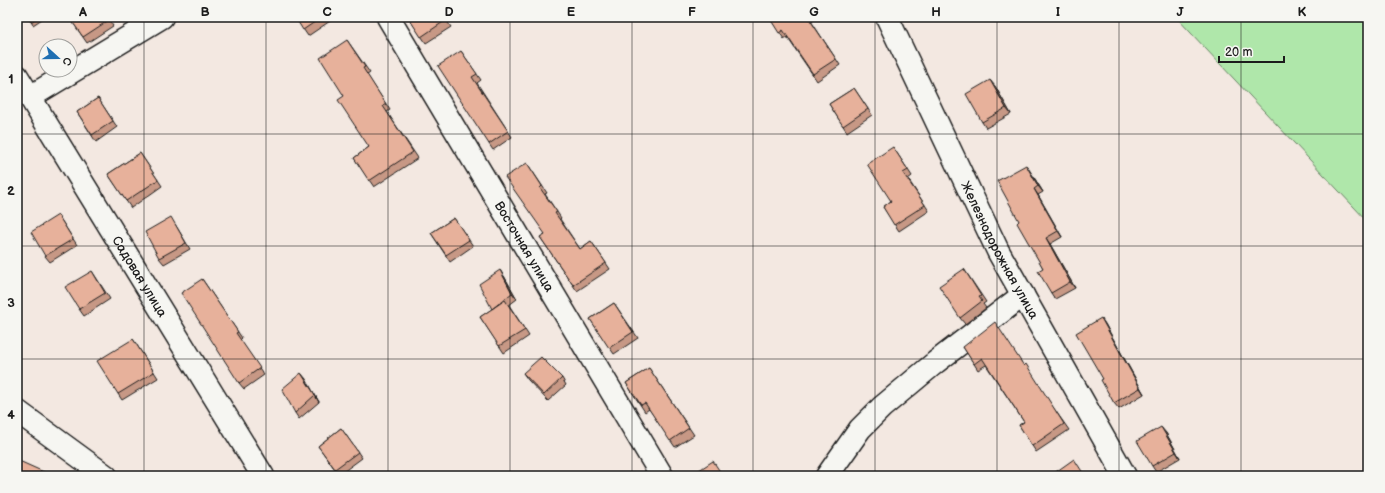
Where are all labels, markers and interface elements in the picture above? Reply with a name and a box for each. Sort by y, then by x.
text: A [78,4,87,20]
text: B [200,4,210,20]
text: C [322,4,332,20]
text: D [444,4,454,20]
text: E [567,4,576,20]
text: F [688,4,696,20]
text: G [809,4,819,20]
text: H [931,4,941,20]
text: I [1056,4,1060,20]
text: J [1176,4,1184,20]
text: K [1298,4,1307,20]
north arrow [38,38,78,78]
scale bar [1219,38,1284,64]
text: 20 m [1225,45,1252,60]
text: С [59,56,74,68]
text: 1 [8,71,14,87]
street label: Железнодорожная улица [957,179,1042,322]
text: 2 [7,183,15,199]
street label: Восточная улица [491,199,557,295]
street label: Садовая улица [108,233,170,321]
text: 3 [7,295,15,311]
text: 4 [7,407,15,423]

